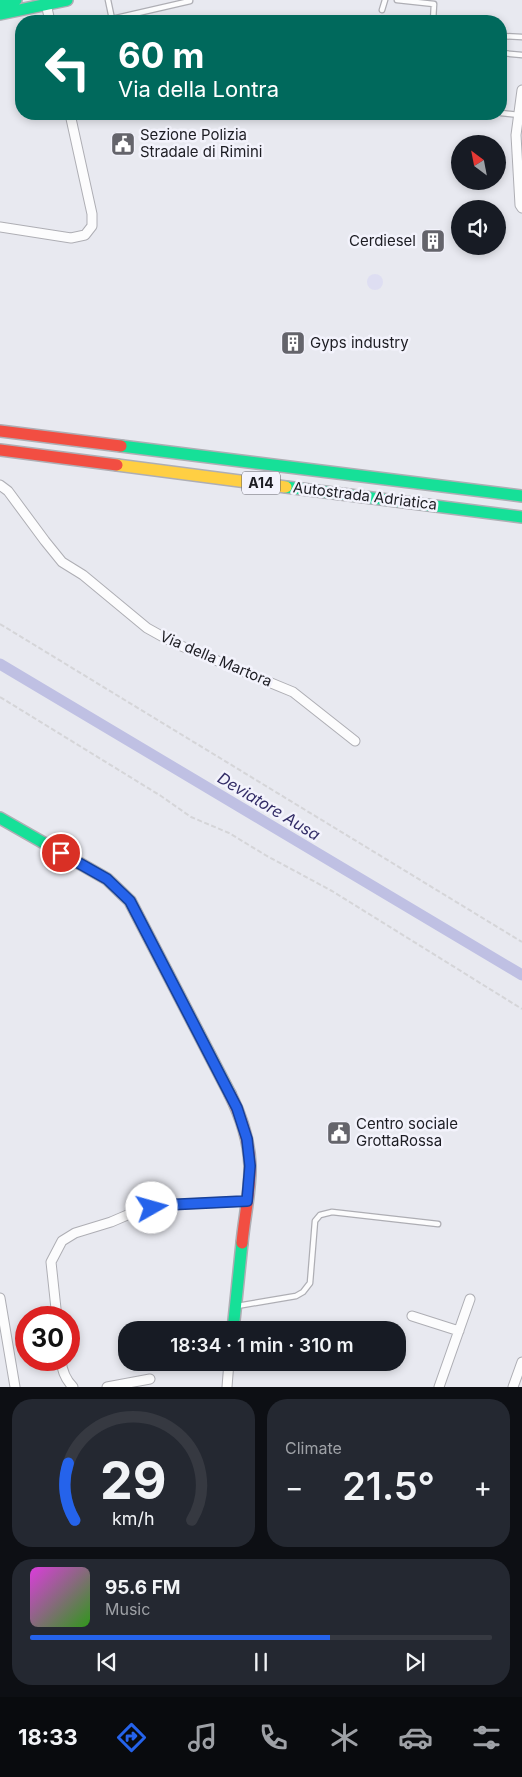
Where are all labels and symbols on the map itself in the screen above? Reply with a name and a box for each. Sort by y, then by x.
place label: Sezione Polizia Stradale di Rimini [140,125,262,161]
public building icon: Sezione Polizia Stradale di Rimini [110,131,136,157]
north arrow [451,135,506,190]
building icon: Cerdiesel [420,228,446,254]
place label: Cerdiesel [349,231,416,250]
building icon: Gyps industry [280,330,306,356]
place label: Gyps industry [310,333,409,352]
road number: A14 [242,472,280,494]
street label: Autostrada Adriatica [292,477,438,514]
street label: Via della Martora [157,626,275,691]
water label: Deviatore Ausa [214,768,324,845]
pin [40,832,82,874]
place label: Centro sociale GrottaRossa [356,1114,458,1150]
public building icon: Centro sociale GrottaRossa [326,1120,352,1146]
position arrow [125,1181,177,1233]
speed limit sign: 30 [15,1306,80,1371]

